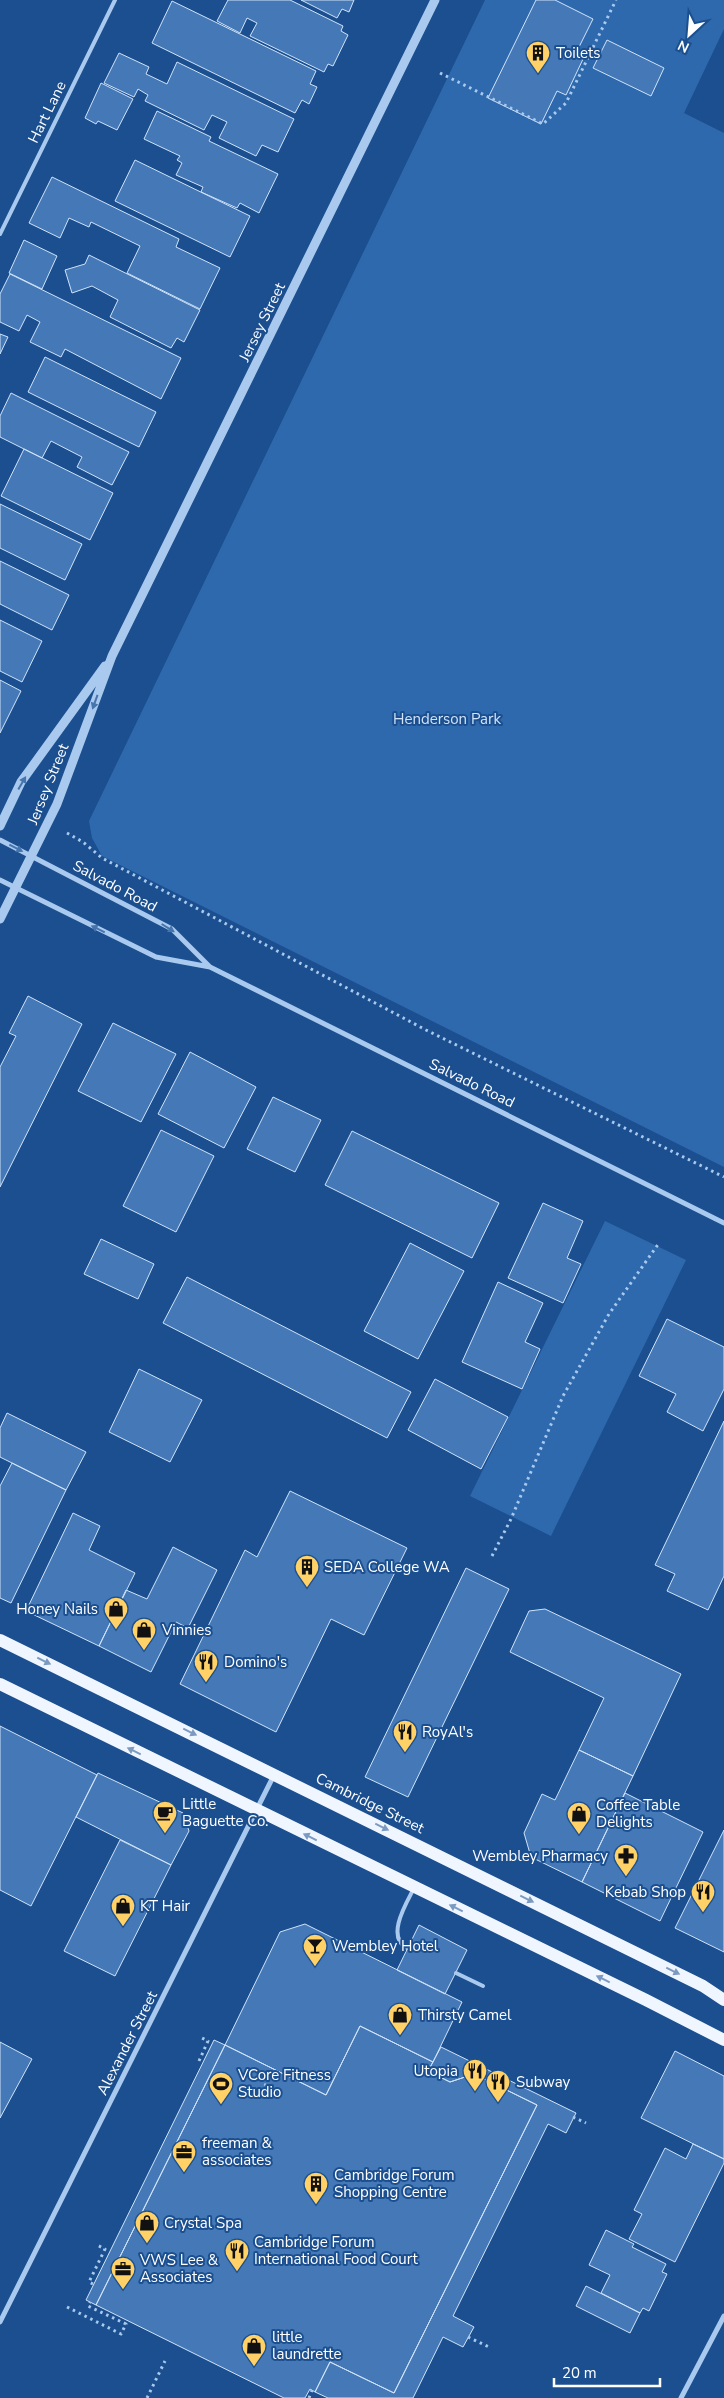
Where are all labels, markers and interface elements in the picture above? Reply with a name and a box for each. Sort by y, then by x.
north arrow [664,10,714,60]
text: N [675,35,692,57]
building icon: Toilets [525,40,551,74]
place label: Toilets [556,43,601,63]
street label: Hart Lane [23,78,71,146]
street label: Jersey Street [234,278,290,366]
one-way arrow [91,695,99,710]
park label: Henderson Park [393,709,501,729]
street label: Jersey Street [22,740,74,828]
one-way arrow [18,775,26,790]
one-way arrow [9,844,23,852]
street label: Salvado Road [69,855,161,917]
one-way arrow [161,923,174,932]
one-way arrow [91,925,105,933]
street label: Salvado Road [426,1054,518,1112]
building icon: SEDA College WA [294,1554,320,1588]
place label: SEDA College WA [324,1557,450,1577]
shop icon: Honey Nails [103,1596,129,1630]
place label: Honey Nails [16,1599,98,1619]
shop icon: Vinnies [131,1617,157,1651]
place label: Vinnies [161,1620,212,1640]
restaurant icon: Domino's [193,1649,219,1683]
place label: Domino's [224,1652,287,1672]
one-way arrow [37,1657,51,1665]
restaurant icon: RoyAl's [392,1719,418,1753]
place label: RoyAl's [422,1722,473,1742]
one-way arrow [183,1729,197,1737]
one-way arrow [127,1747,142,1755]
street label: Cambridge Street [312,1768,428,1838]
place label: Little Baguette Co. [182,1794,268,1831]
place label: Coffee Table Delights [596,1795,680,1832]
cafe icon: Little Baguette Co. [152,1800,178,1834]
shop icon: Coffee Table Delights [566,1801,592,1835]
one-way arrow [375,1823,389,1831]
one-way arrow [303,1833,317,1841]
pharmacy icon: Wembley Pharmacy [613,1843,639,1877]
place label: Wembley Pharmacy [472,1846,608,1866]
restaurant icon: Kebab Shop [690,1879,716,1913]
place label: Kebab Shop [605,1882,686,1902]
shop icon: KT Hair [110,1893,136,1927]
one-way arrow [520,1895,535,1903]
place label: KT Hair [140,1896,191,1916]
one-way arrow [449,1904,463,1912]
bar icon: Wembley Hotel [302,1933,328,1967]
place label: Wembley Hotel [332,1936,439,1956]
one-way arrow [666,1967,680,1975]
one-way arrow [595,1975,610,1983]
street label: Alexander Street [92,1987,162,2099]
shop icon: Thirsty Camel [387,2002,413,2036]
place label: Thirsty Camel [418,2005,512,2025]
restaurant icon: Utopia [462,2058,488,2092]
place label: Utopia [413,2061,458,2081]
place label: VCore Fitness Studio [237,2065,331,2102]
restaurant icon: Subway [485,2069,511,2103]
sports icon: VCore Fitness Studio [208,2071,234,2105]
place label: Subway [516,2072,571,2092]
place label: freeman & associates [202,2133,272,2170]
office icon: freeman & associates [171,2139,197,2173]
place label: Cambridge Forum Shopping Centre [334,2165,455,2202]
building icon: Cambridge Forum Shopping Centre [303,2171,329,2205]
shop icon: Crystal Spa [134,2210,160,2244]
place label: Crystal Spa [164,2213,242,2233]
place label: Cambridge Forum International Food Court [254,2232,418,2269]
restaurant icon: Cambridge Forum International Food Court [224,2238,250,2272]
place label: VWS Lee & Associates [139,2250,219,2287]
office icon: VWS Lee & Associates [110,2256,136,2290]
place label: little laundrette [272,2327,342,2364]
shop icon: little laundrette [241,2333,267,2367]
scale bar [554,2356,660,2388]
text: 20 m [562,2363,597,2383]

